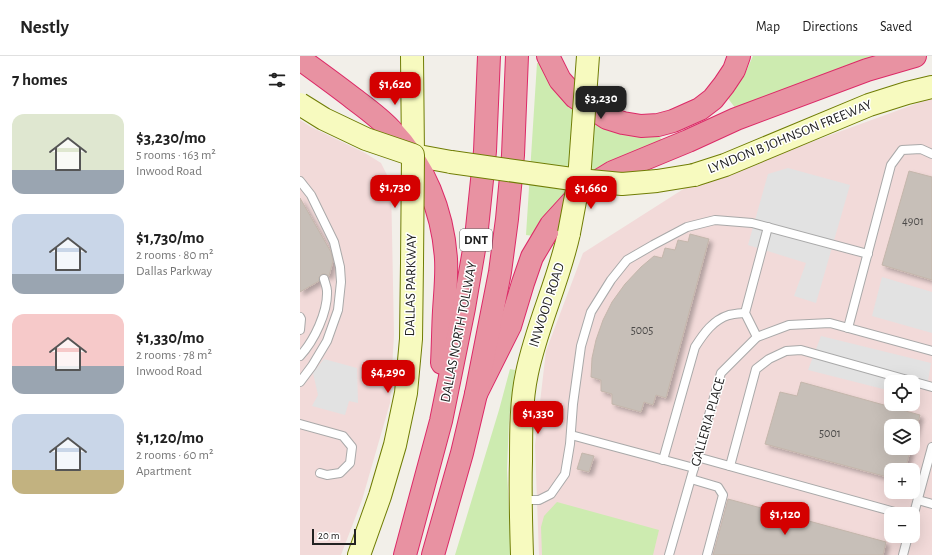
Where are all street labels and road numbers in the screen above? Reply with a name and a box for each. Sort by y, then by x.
street label: LYNDON B JOHNSON FREEWAY [706,97,875,176]
road number: DNT [460,229,492,251]
street label: DALLAS PARKWAY [403,233,419,336]
street label: DALLAS NORTH TOLLWAY [438,260,480,404]
street label: INWOOD ROAD [527,261,567,349]
street label: GALLERIA PLACE [689,376,727,468]

